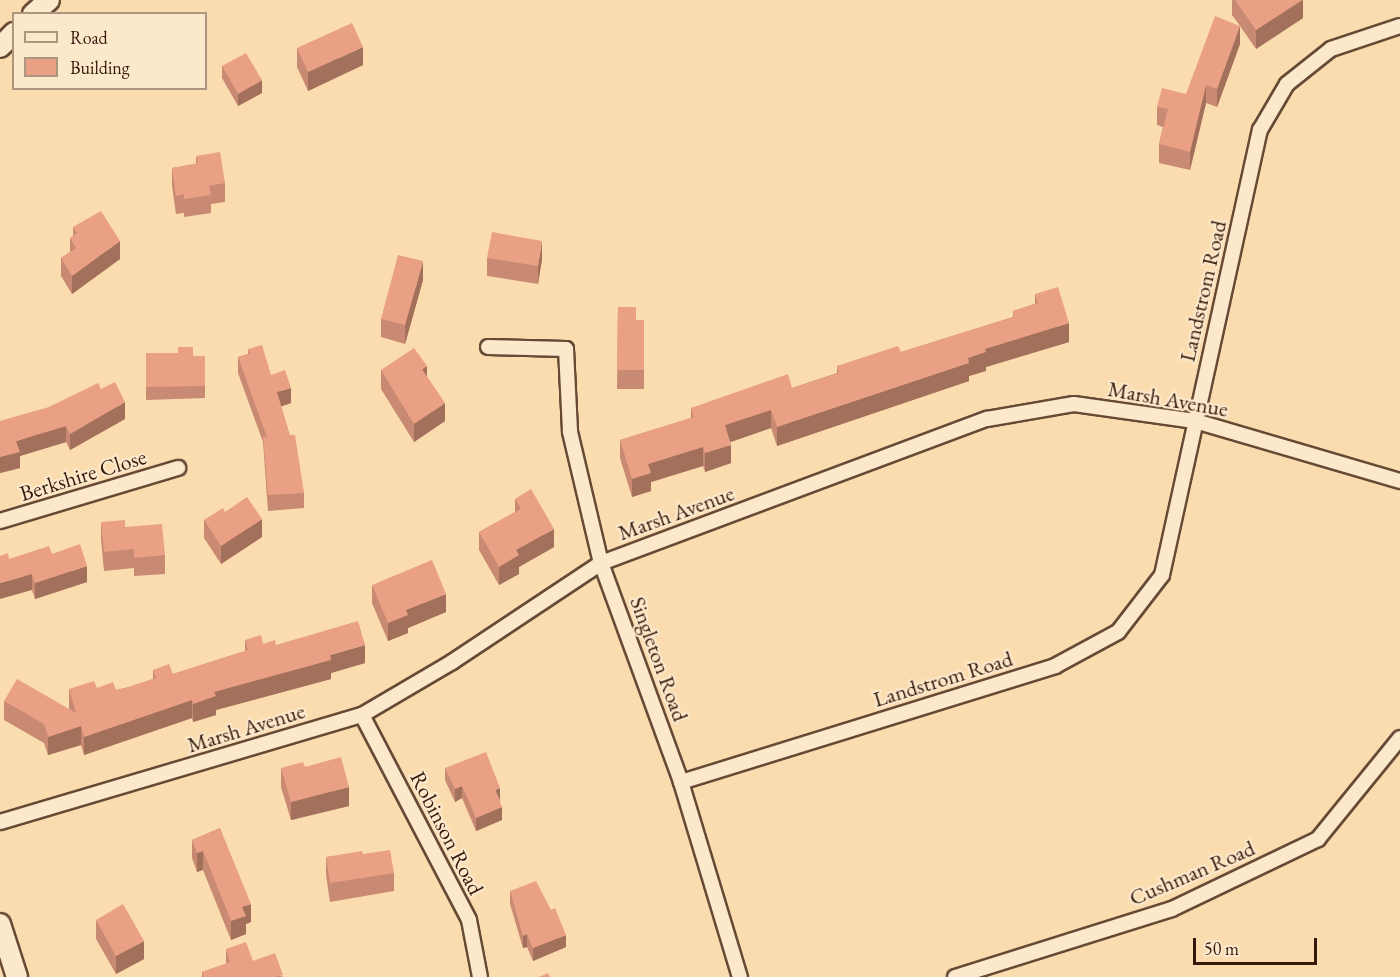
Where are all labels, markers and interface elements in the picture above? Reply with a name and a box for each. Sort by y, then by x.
legend [12,12,207,90]
text: Road [70,26,108,49]
text: Building [70,56,130,79]
street label: Landstrom Road [1174,218,1232,364]
street label: Marsh Avenue [1106,375,1230,423]
street label: Berkshire Close [17,443,149,507]
street label: Marsh Avenue [614,480,738,546]
street label: Singleton Road [624,593,694,725]
street label: Landstrom Road [870,645,1016,713]
street label: Marsh Avenue [184,698,308,758]
street label: Robinson Road [405,767,489,899]
street label: Cushman Road [1125,835,1259,911]
scale bar [1196,926,1320,964]
text: 50 m [1204,937,1239,960]

